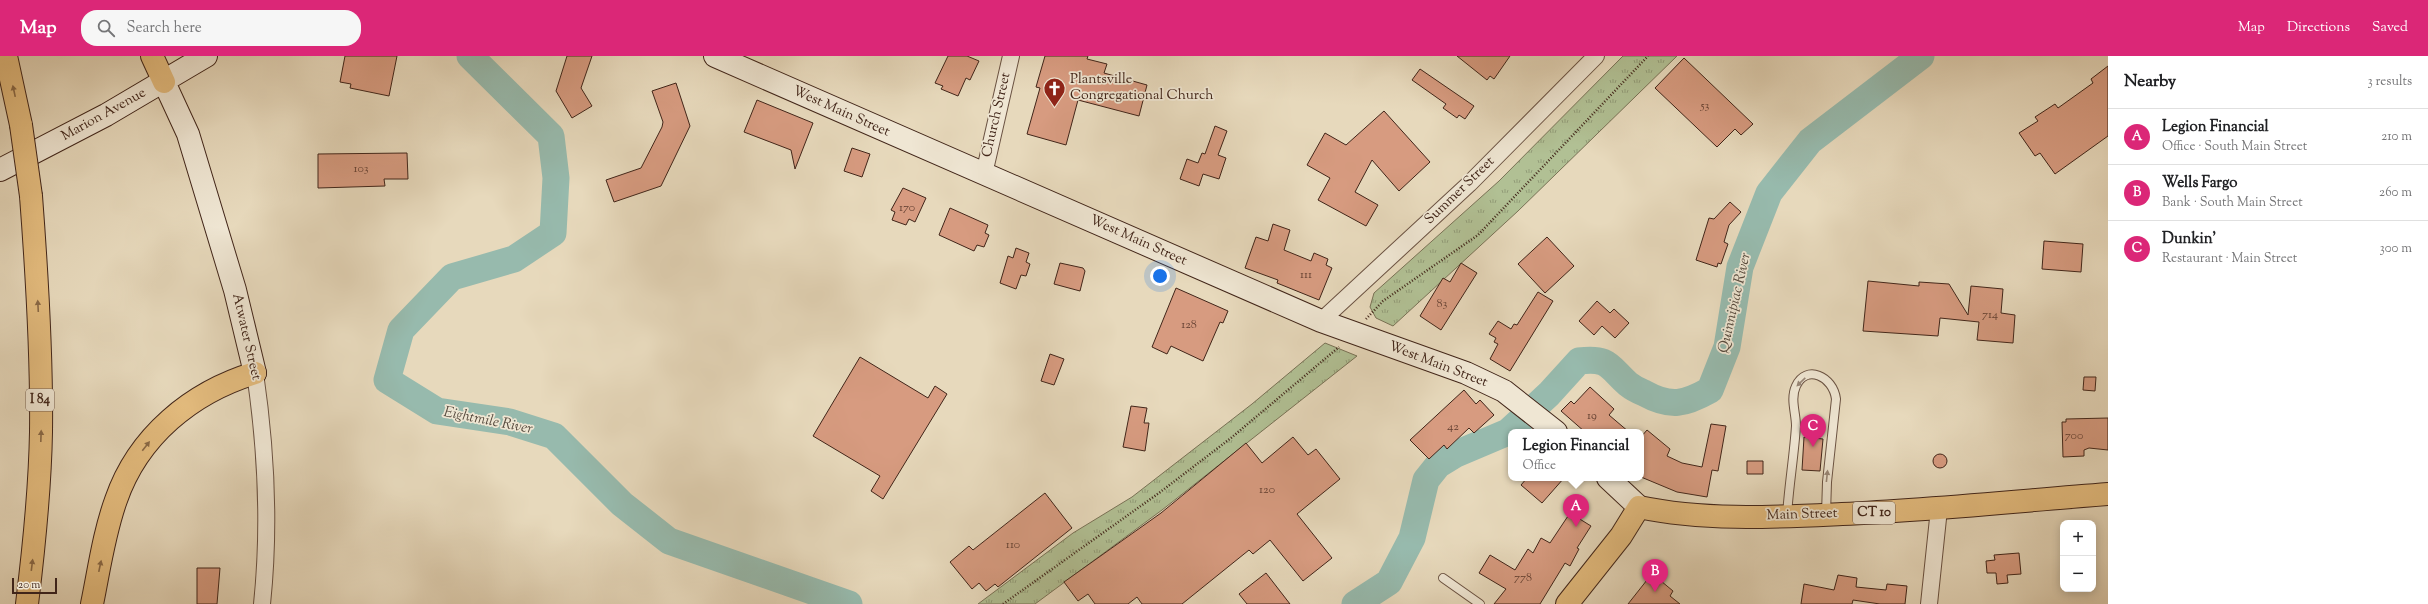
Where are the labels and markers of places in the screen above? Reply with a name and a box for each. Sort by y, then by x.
place label: Plantsville Congregational Church [1070,70,1214,106]
church icon: Plantsville Congregational Church [1042,75,1068,108]
pin: C [1800,414,1826,447]
pin: A [1563,494,1589,527]
pin: B [1642,559,1668,592]

